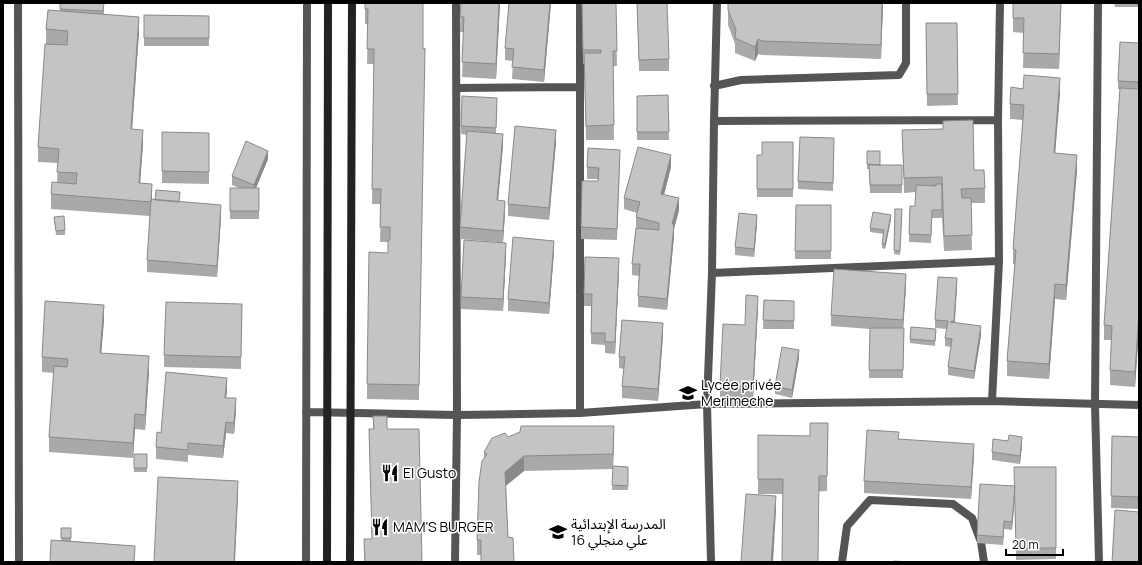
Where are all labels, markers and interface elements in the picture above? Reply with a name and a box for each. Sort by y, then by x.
place label: Lycée privée Merimeche [701,375,782,410]
school or university icon: Lycée privée Merimeche [678,383,698,403]
restaurant icon: El Gusto [380,463,400,483]
place label: El Gusto [403,463,456,482]
place label: المدرسة الإبتدائية علي منجلي 16 [571,514,666,551]
restaurant icon: MAM'S BURGER [370,517,390,537]
place label: MAM'S BURGER [393,517,494,536]
school or university icon: المدرسة الإبتدائية علي منجلي 16 [548,522,568,542]
scale bar [1006,531,1063,557]
text: 20 m [1012,536,1039,553]

